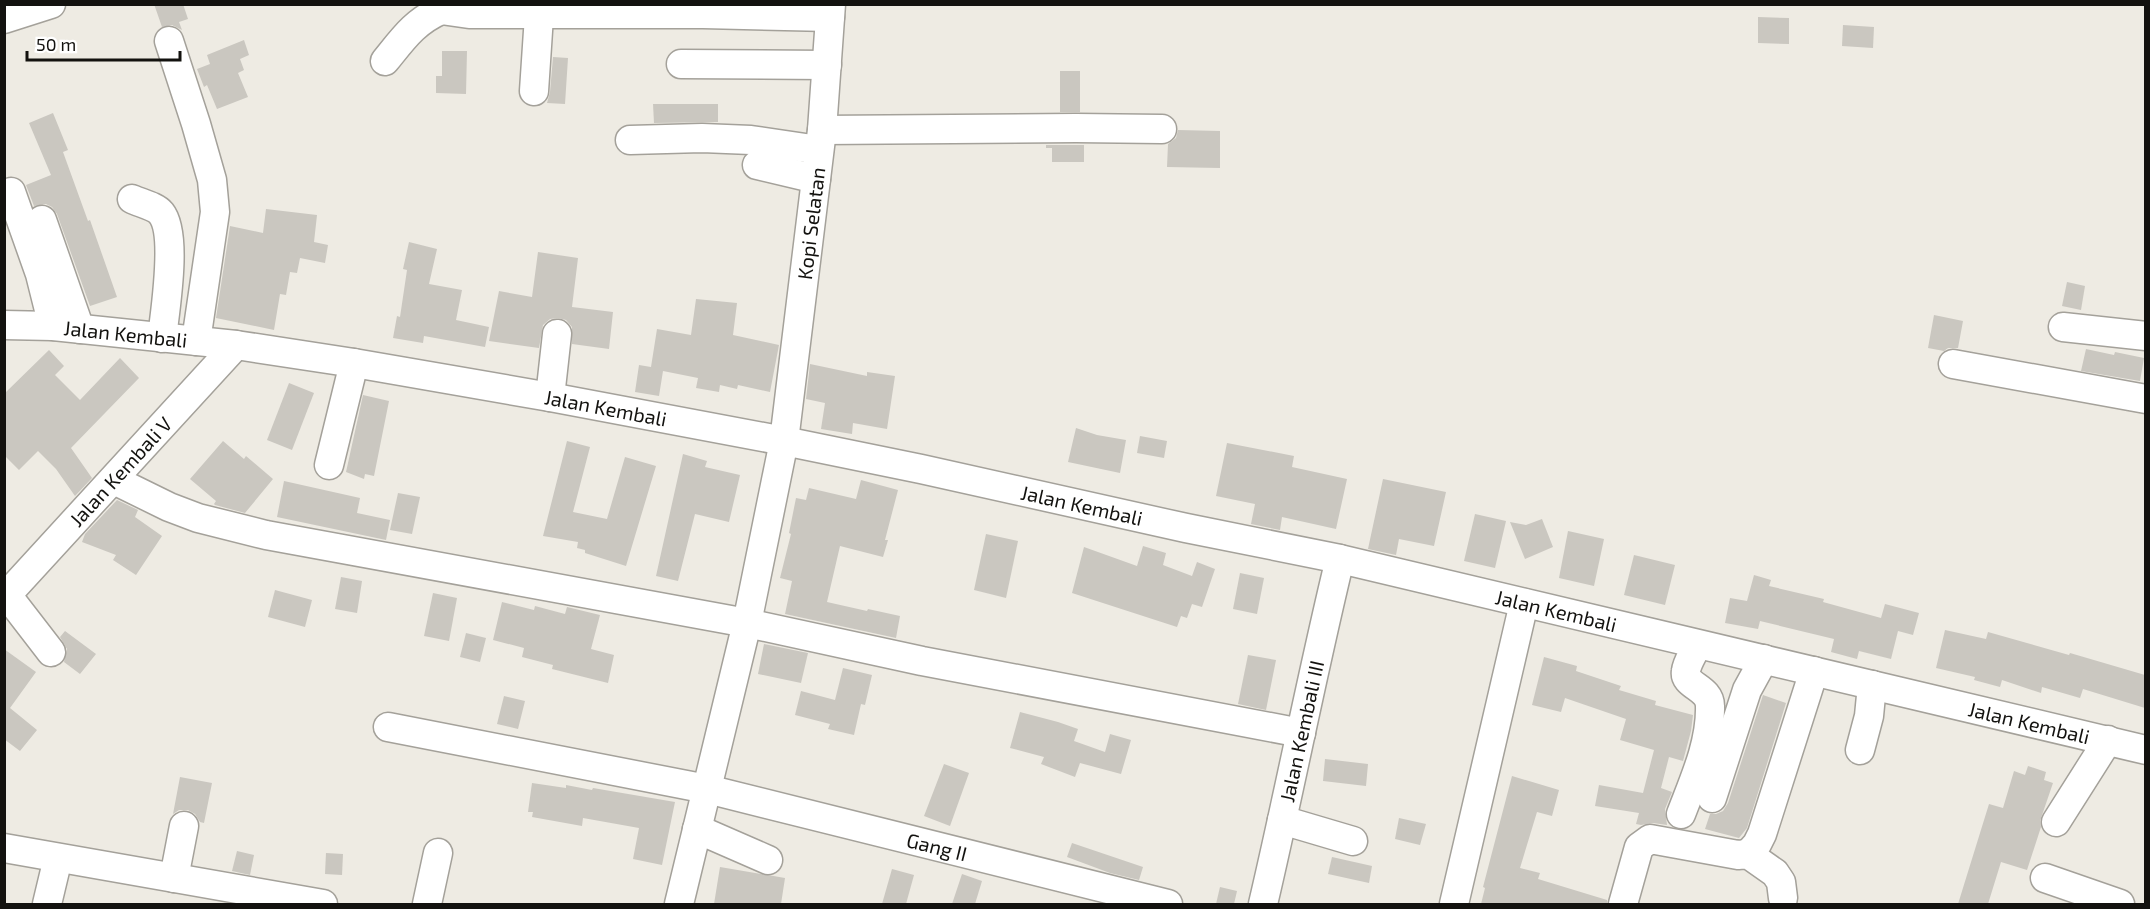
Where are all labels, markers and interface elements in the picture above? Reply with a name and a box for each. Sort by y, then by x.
scale bar [27,24,180,62]
text: 50 m [36,33,76,55]
street label: Kopi Selatan [792,166,829,281]
street label: Jalan Kembali [63,315,188,352]
street label: Jalan Kembali [543,384,669,431]
street label: Jalan Kembali V [64,411,176,531]
street label: Jalan Kembali [1019,480,1145,530]
street label: Jalan Kembali [1493,584,1619,636]
street label: Jalan Kembali III [1274,658,1328,804]
street label: Jalan Kembali [1966,696,2092,748]
street label: Gang II [904,827,970,865]

